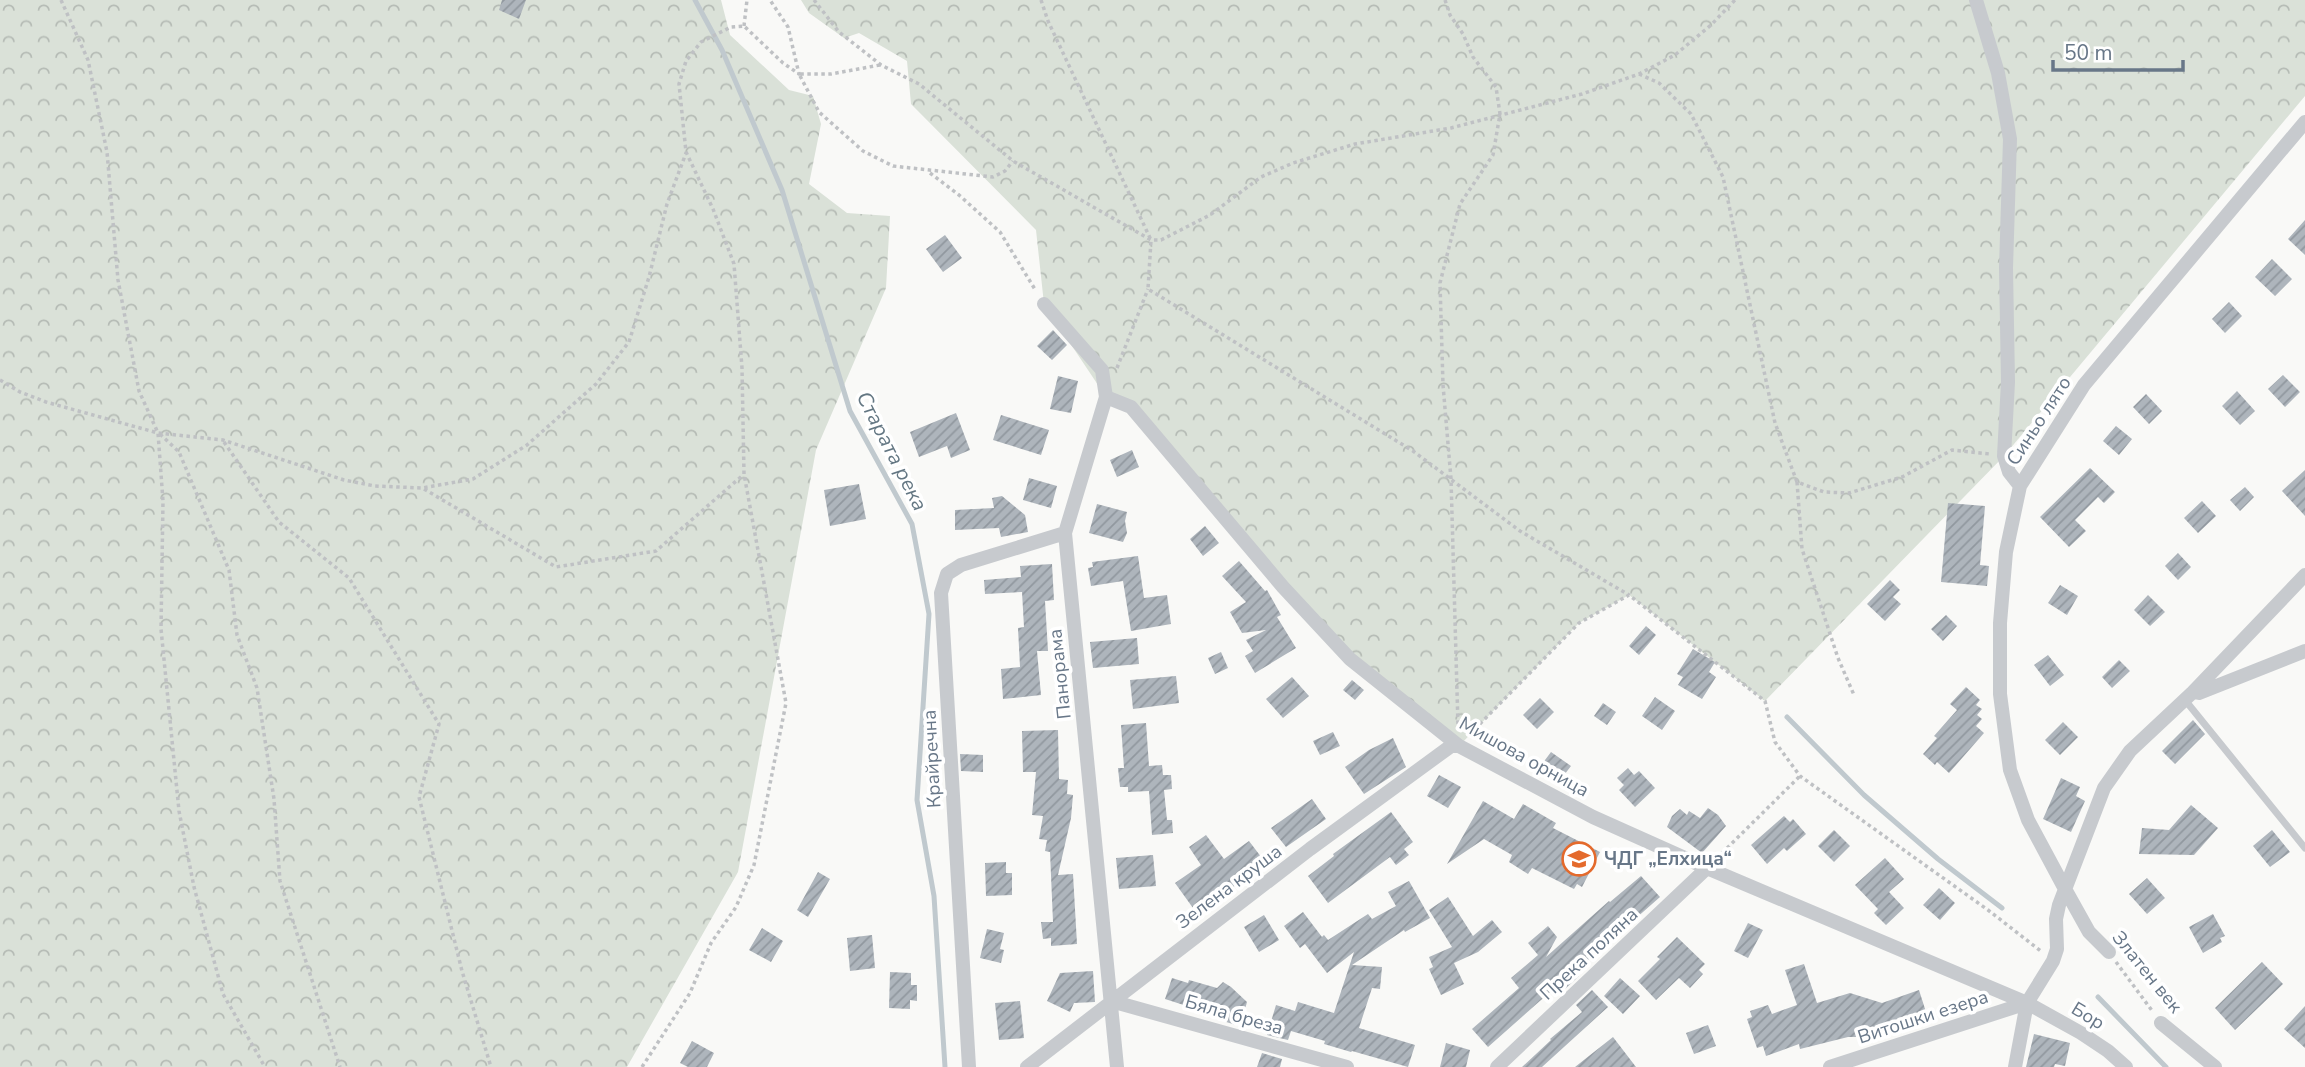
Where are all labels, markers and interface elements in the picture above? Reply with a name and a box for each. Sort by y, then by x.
scale bar [2053,28,2182,72]
text: 50 m [2064,39,2113,67]
street label: Синьо лято [2001,371,2077,471]
water label: Старата река [850,386,934,516]
street label: Панорама [1042,627,1078,721]
street label: Крайречна [916,709,948,809]
street label: Мишова орница [1454,711,1594,803]
street label: Зелена круша [1171,839,1287,935]
school or university icon: ЧДГ „Елхица“ [1560,840,1598,878]
place label: ЧДГ „Елхица“ [1604,846,1732,872]
street label: Прека поляна [1534,902,1644,1006]
street label: Златен век [2106,925,2188,1019]
street label: Витошки езера [1854,984,1992,1050]
street label: Бяла бреза [1182,989,1286,1041]
street label: Бор [2066,996,2110,1036]

